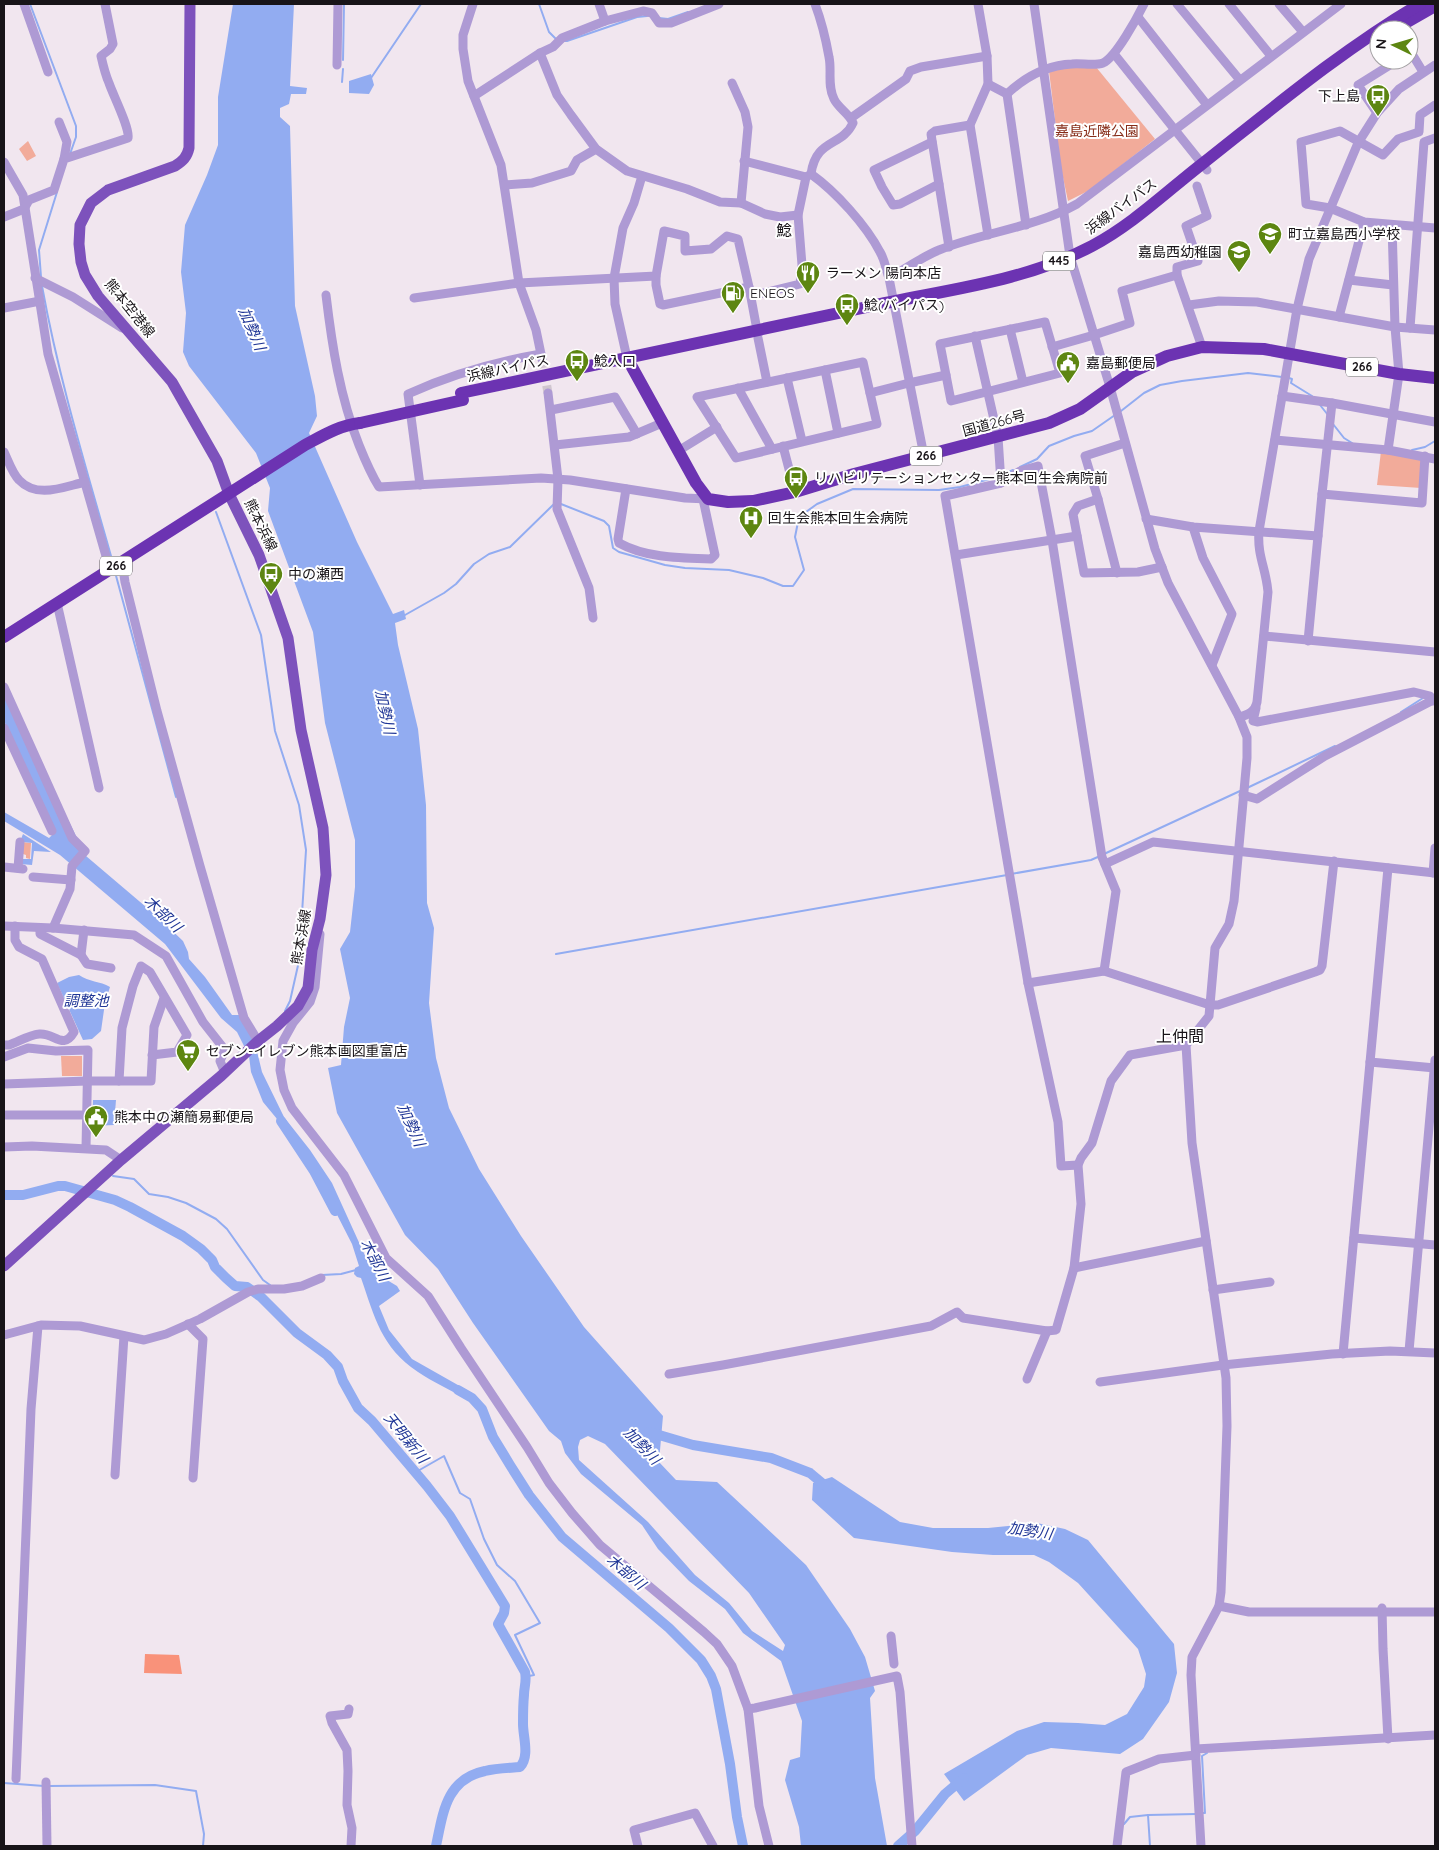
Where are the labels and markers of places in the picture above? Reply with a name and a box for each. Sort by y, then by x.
bus stop icon: 下上島 [1365,83,1391,117]
place label: 下上島 [1318,87,1360,105]
school or university icon: 町立嘉島西小学校 [1257,221,1283,255]
place label: 町立嘉島西小学校 [1288,225,1400,243]
school or university icon: 嘉島西幼稚園 [1226,239,1252,273]
place label: 嘉島西幼稚園 [1138,243,1222,261]
restaurant icon: ラーメン 陽向本店 [795,260,821,294]
place label: ラーメン 陽向本店 [826,264,941,282]
fuel station icon: ENEOS [720,280,746,314]
place label: ENEOS [750,284,795,302]
bus stop icon: 鯰(バイパス) [834,292,860,326]
place label: 鯰(バイパス) [864,296,944,314]
bus stop icon: 鯰入口 [564,348,590,382]
public building icon: 嘉島郵便局 [1055,350,1081,384]
place label: 鯰入口 [594,352,636,370]
place label: 嘉島郵便局 [1086,354,1156,372]
bus stop icon: リハビリテーションセンター熊本回生会病院前 [783,465,809,499]
place label: リハビリテーションセンター熊本回生会病院前 [814,469,1108,487]
hospital icon: 回生会熊本回生会病院 [738,505,764,539]
place label: 回生会熊本回生会病院 [768,509,908,527]
bus stop icon: 中の瀬西 [258,561,284,595]
place label: 中の瀬西 [288,565,344,583]
supermarket icon: セブン-イレブン熊本画図重富店 [175,1038,201,1072]
place label: セブン-イレブン熊本画図重富店 [206,1042,407,1060]
public building icon: 熊本中の瀬簡易郵便局 [83,1104,109,1138]
place label: 熊本中の瀬簡易郵便局 [114,1108,254,1126]

